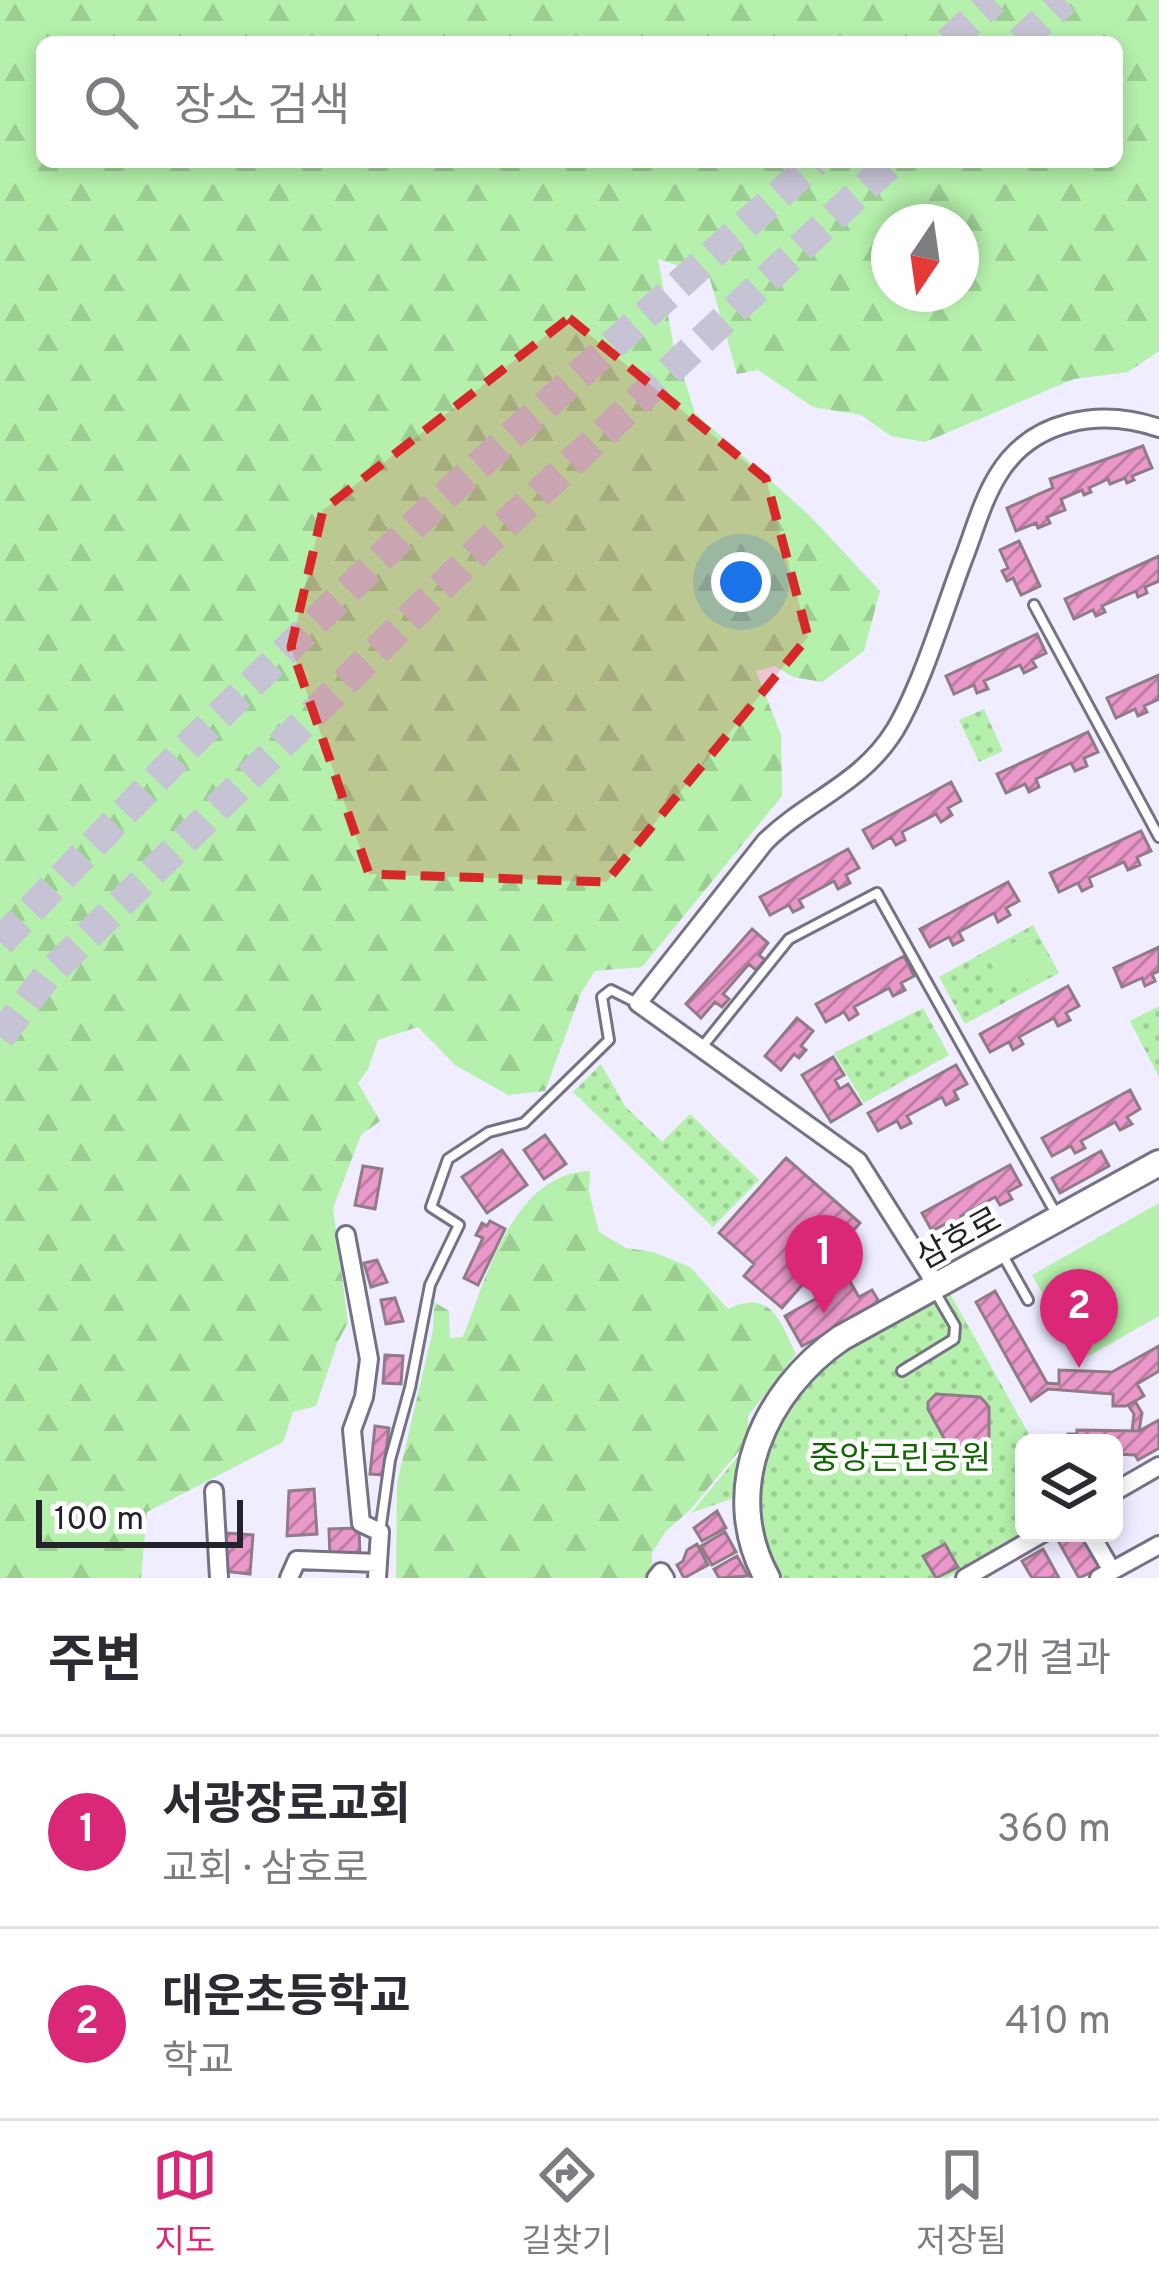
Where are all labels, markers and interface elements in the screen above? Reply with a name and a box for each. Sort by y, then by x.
search box [36,36,1123,168]
icon: search [78,69,144,135]
text: 장소 검색 [174,80,350,137]
north arrow [871,204,979,312]
your location [711,552,771,612]
street label: 삼호로 [910,1200,1010,1281]
pin: 1 [785,1215,863,1314]
pin: 2 [1040,1269,1118,1368]
map controls [1015,1434,1123,1542]
button: layers [1015,1434,1123,1542]
park label: 중앙근린공원 [809,1440,991,1482]
scale bar [36,1494,243,1547]
text: 100 m [54,1500,144,1542]
text: 주변 [48,1631,142,1696]
text: 2개 결과 [970,1637,1111,1686]
text: 서광장로교회 [162,1779,410,1836]
text: 1 [79,1807,95,1856]
text: 360 m [997,1807,1111,1856]
text: 교회 · 삼호로 [162,1847,369,1896]
text: 대운초등학교 [162,1971,410,2028]
text: 2 [75,1999,99,2048]
text: 410 m [1005,1999,1111,2048]
text: 학교 [162,2039,234,2088]
tab: 지도 [152,2142,218,2265]
tab: 길찾기 [521,2142,612,2265]
tab: 저장됨 [916,2142,1007,2265]

